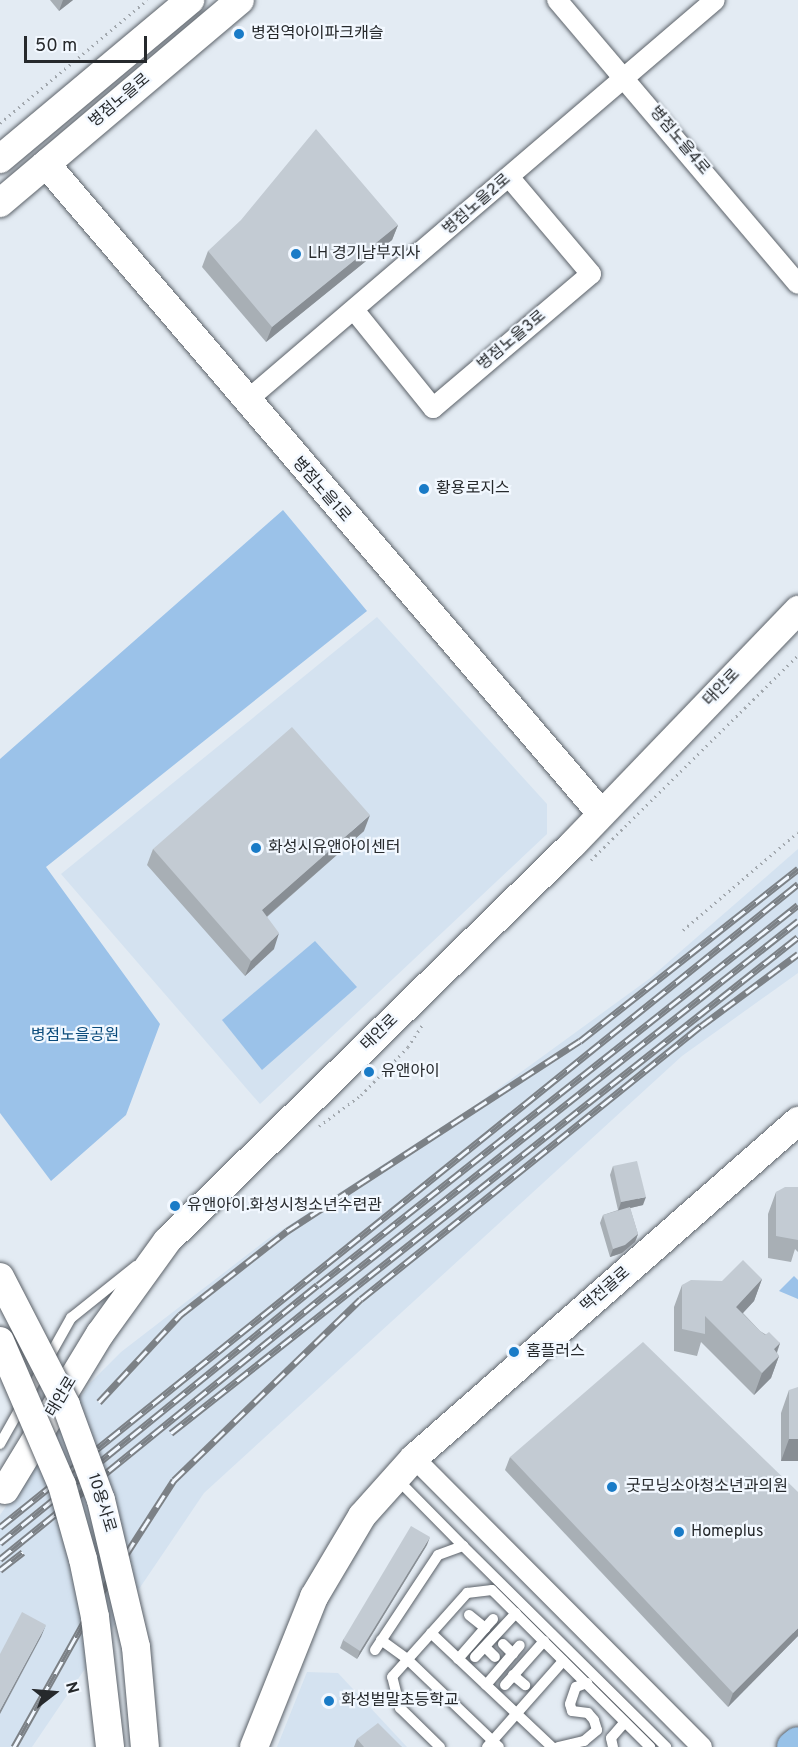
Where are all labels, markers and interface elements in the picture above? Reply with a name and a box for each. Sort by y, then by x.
scale bar [27,24,150,62]
place label: 병점역아이파크캐슬 [251,24,383,44]
marker: 병점역아이파크캐슬 [232,27,246,41]
text: 50 m [35,35,77,58]
street label: 병점노을로 [86,70,154,132]
street label: 병점노을4로 [645,103,713,179]
street label: 병점노을2로 [439,170,515,240]
place label: LH 경기남부지사 [308,244,420,264]
marker: LH 경기남부지사 [289,247,303,261]
street label: 병점노을3로 [474,307,550,375]
street label: 병점노을1로 [288,454,354,526]
place label: 황용로지스 [436,479,510,499]
marker: 황용로지스 [417,482,431,496]
street label: 태안로 [700,665,744,711]
place label: 화성시유앤아이센터 [268,838,400,858]
marker: 화성시유앤아이센터 [249,841,263,855]
street label: 태안로 [357,1011,403,1055]
park label: 병점노을공원 [31,1026,119,1046]
place label: 유앤아이 [381,1062,440,1082]
marker: 유앤아이 [362,1065,376,1079]
place label: 유앤아이.화성시청소년수련관 [187,1196,382,1216]
marker: 유앤아이.화성시청소년수련관 [168,1199,182,1213]
street label: 떡전골로 [577,1263,635,1317]
place label: 홈플러스 [526,1342,585,1362]
marker: 홈플러스 [507,1345,521,1359]
street label: 태안로 [42,1373,82,1421]
street label: 10용사로 [83,1471,119,1535]
place label: 굿모닝소아청소년과의원 [626,1477,788,1497]
marker: 굿모닝소아청소년과의원 [603,1478,621,1496]
place label: Homeplus [691,1522,763,1542]
marker: Homeplus [672,1525,686,1539]
north arrow [24,1663,84,1723]
text: N [60,1680,83,1696]
place label: 화성벌말초등학교 [341,1691,459,1711]
marker: 화성벌말초등학교 [322,1694,336,1708]

